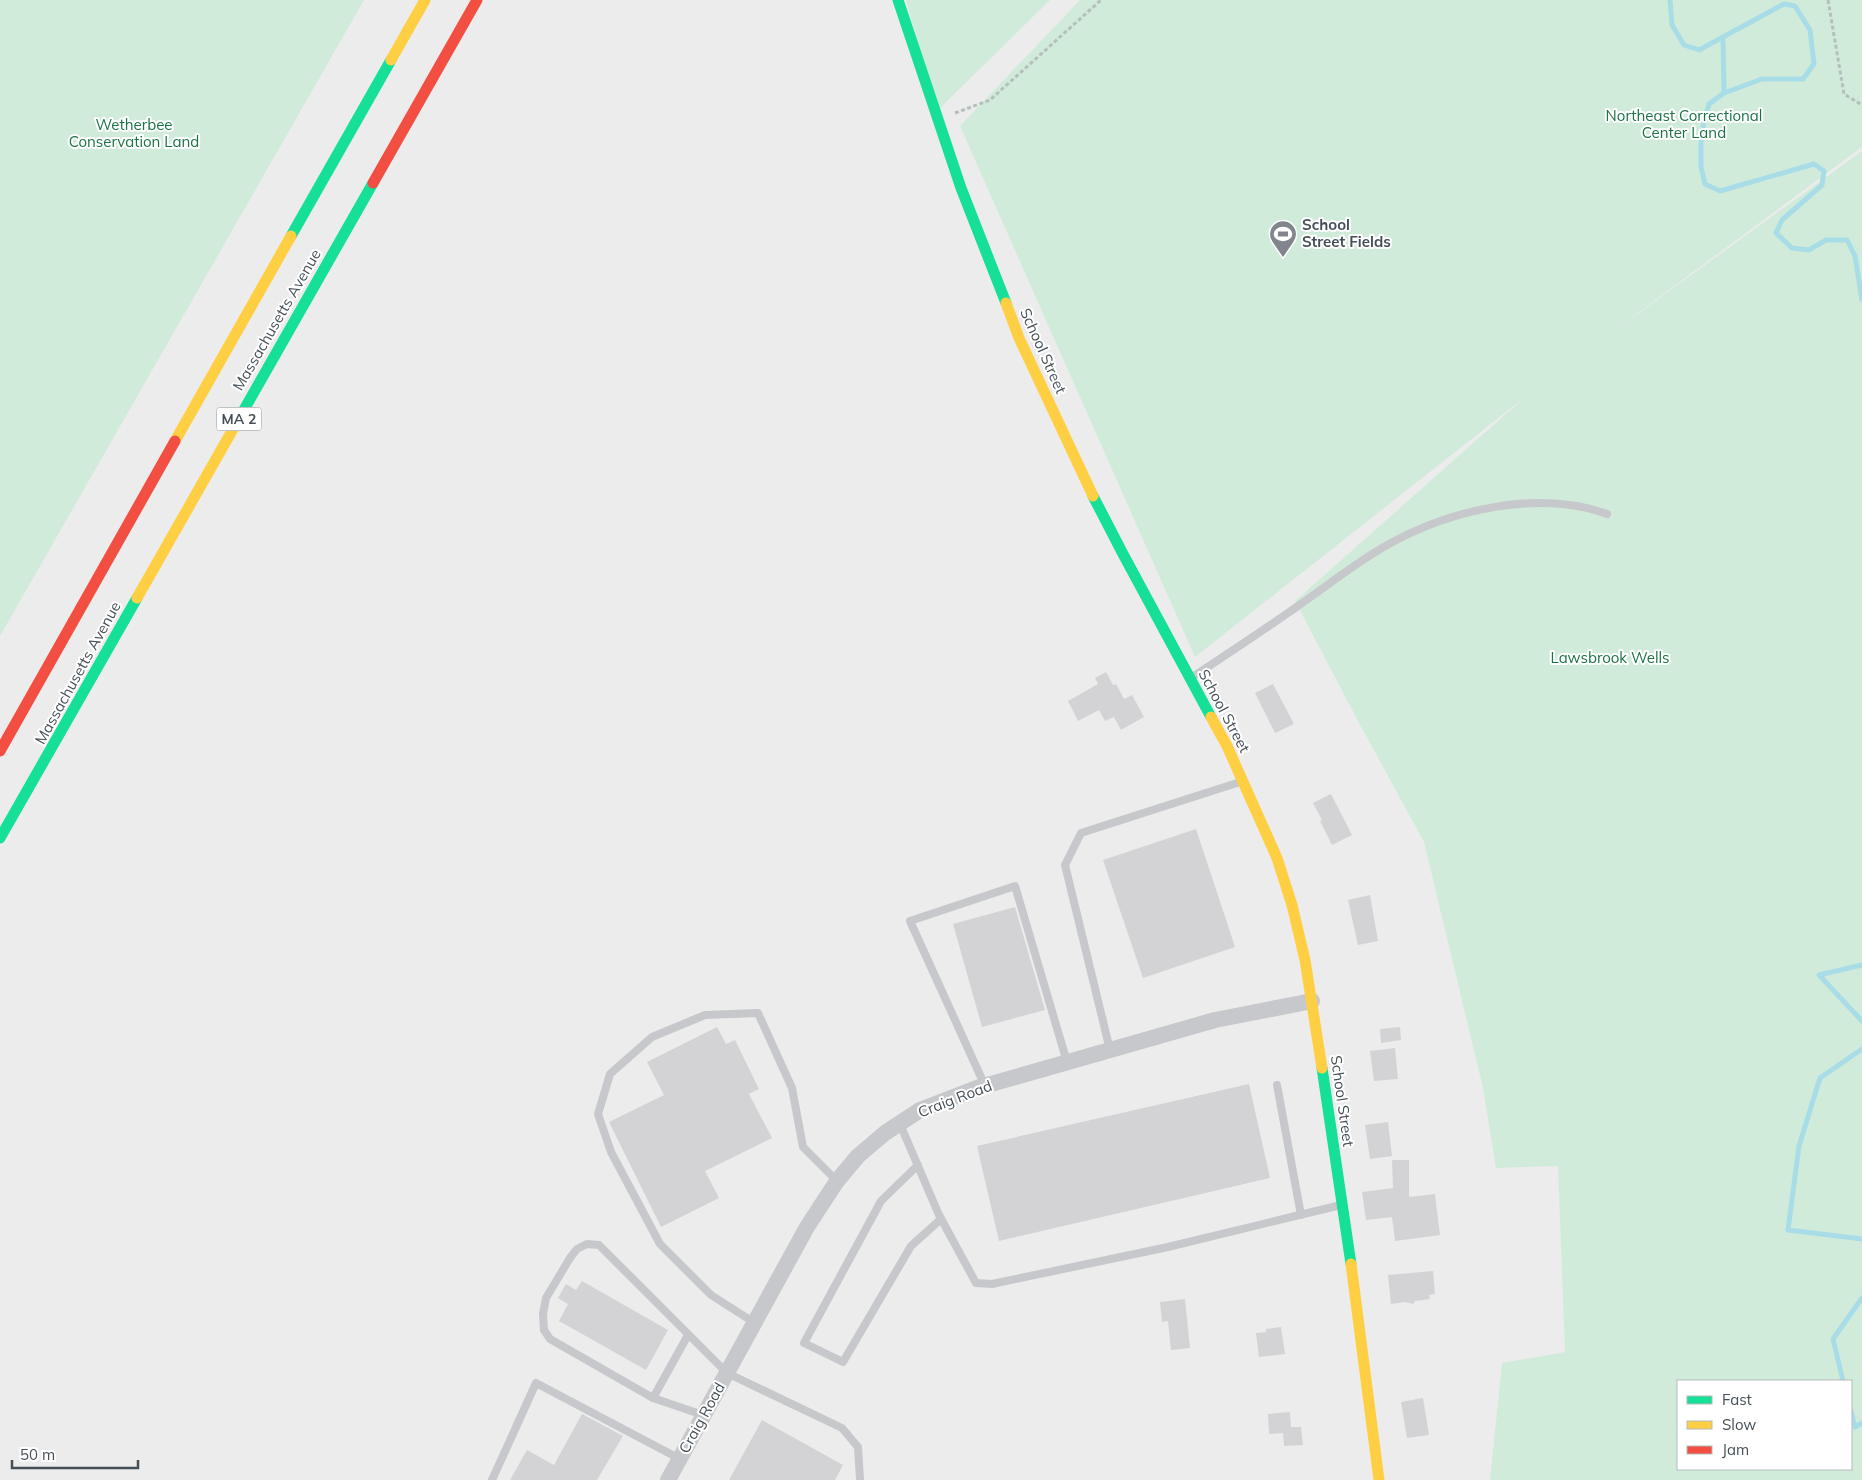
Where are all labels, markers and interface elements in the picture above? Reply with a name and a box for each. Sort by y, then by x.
park label: Northeast Correctional Center Land [1606,106,1762,142]
park label: Wetherbee Conservation Land [69,115,199,151]
place label: School Street Fields [1302,215,1391,251]
sports icon: School Street Fields [1268,219,1298,258]
street label: Massachusetts Avenue [228,246,325,394]
street label: School Street [1016,305,1071,397]
road number: MA 2 [216,408,262,430]
street label: Massachusetts Avenue [30,598,125,747]
park label: Lawsbrook Wells [1550,648,1670,667]
street label: School Street [1195,666,1254,756]
street label: School Street [1327,1054,1358,1148]
street label: Craig Road [915,1076,995,1121]
street label: Craig Road [674,1379,729,1456]
legend [1677,1380,1852,1470]
text: Fast [1722,1390,1752,1409]
text: Slow [1722,1415,1756,1434]
scale bar [12,1438,139,1470]
text: Jam [1722,1440,1749,1459]
text: 50 m [20,1445,55,1464]

